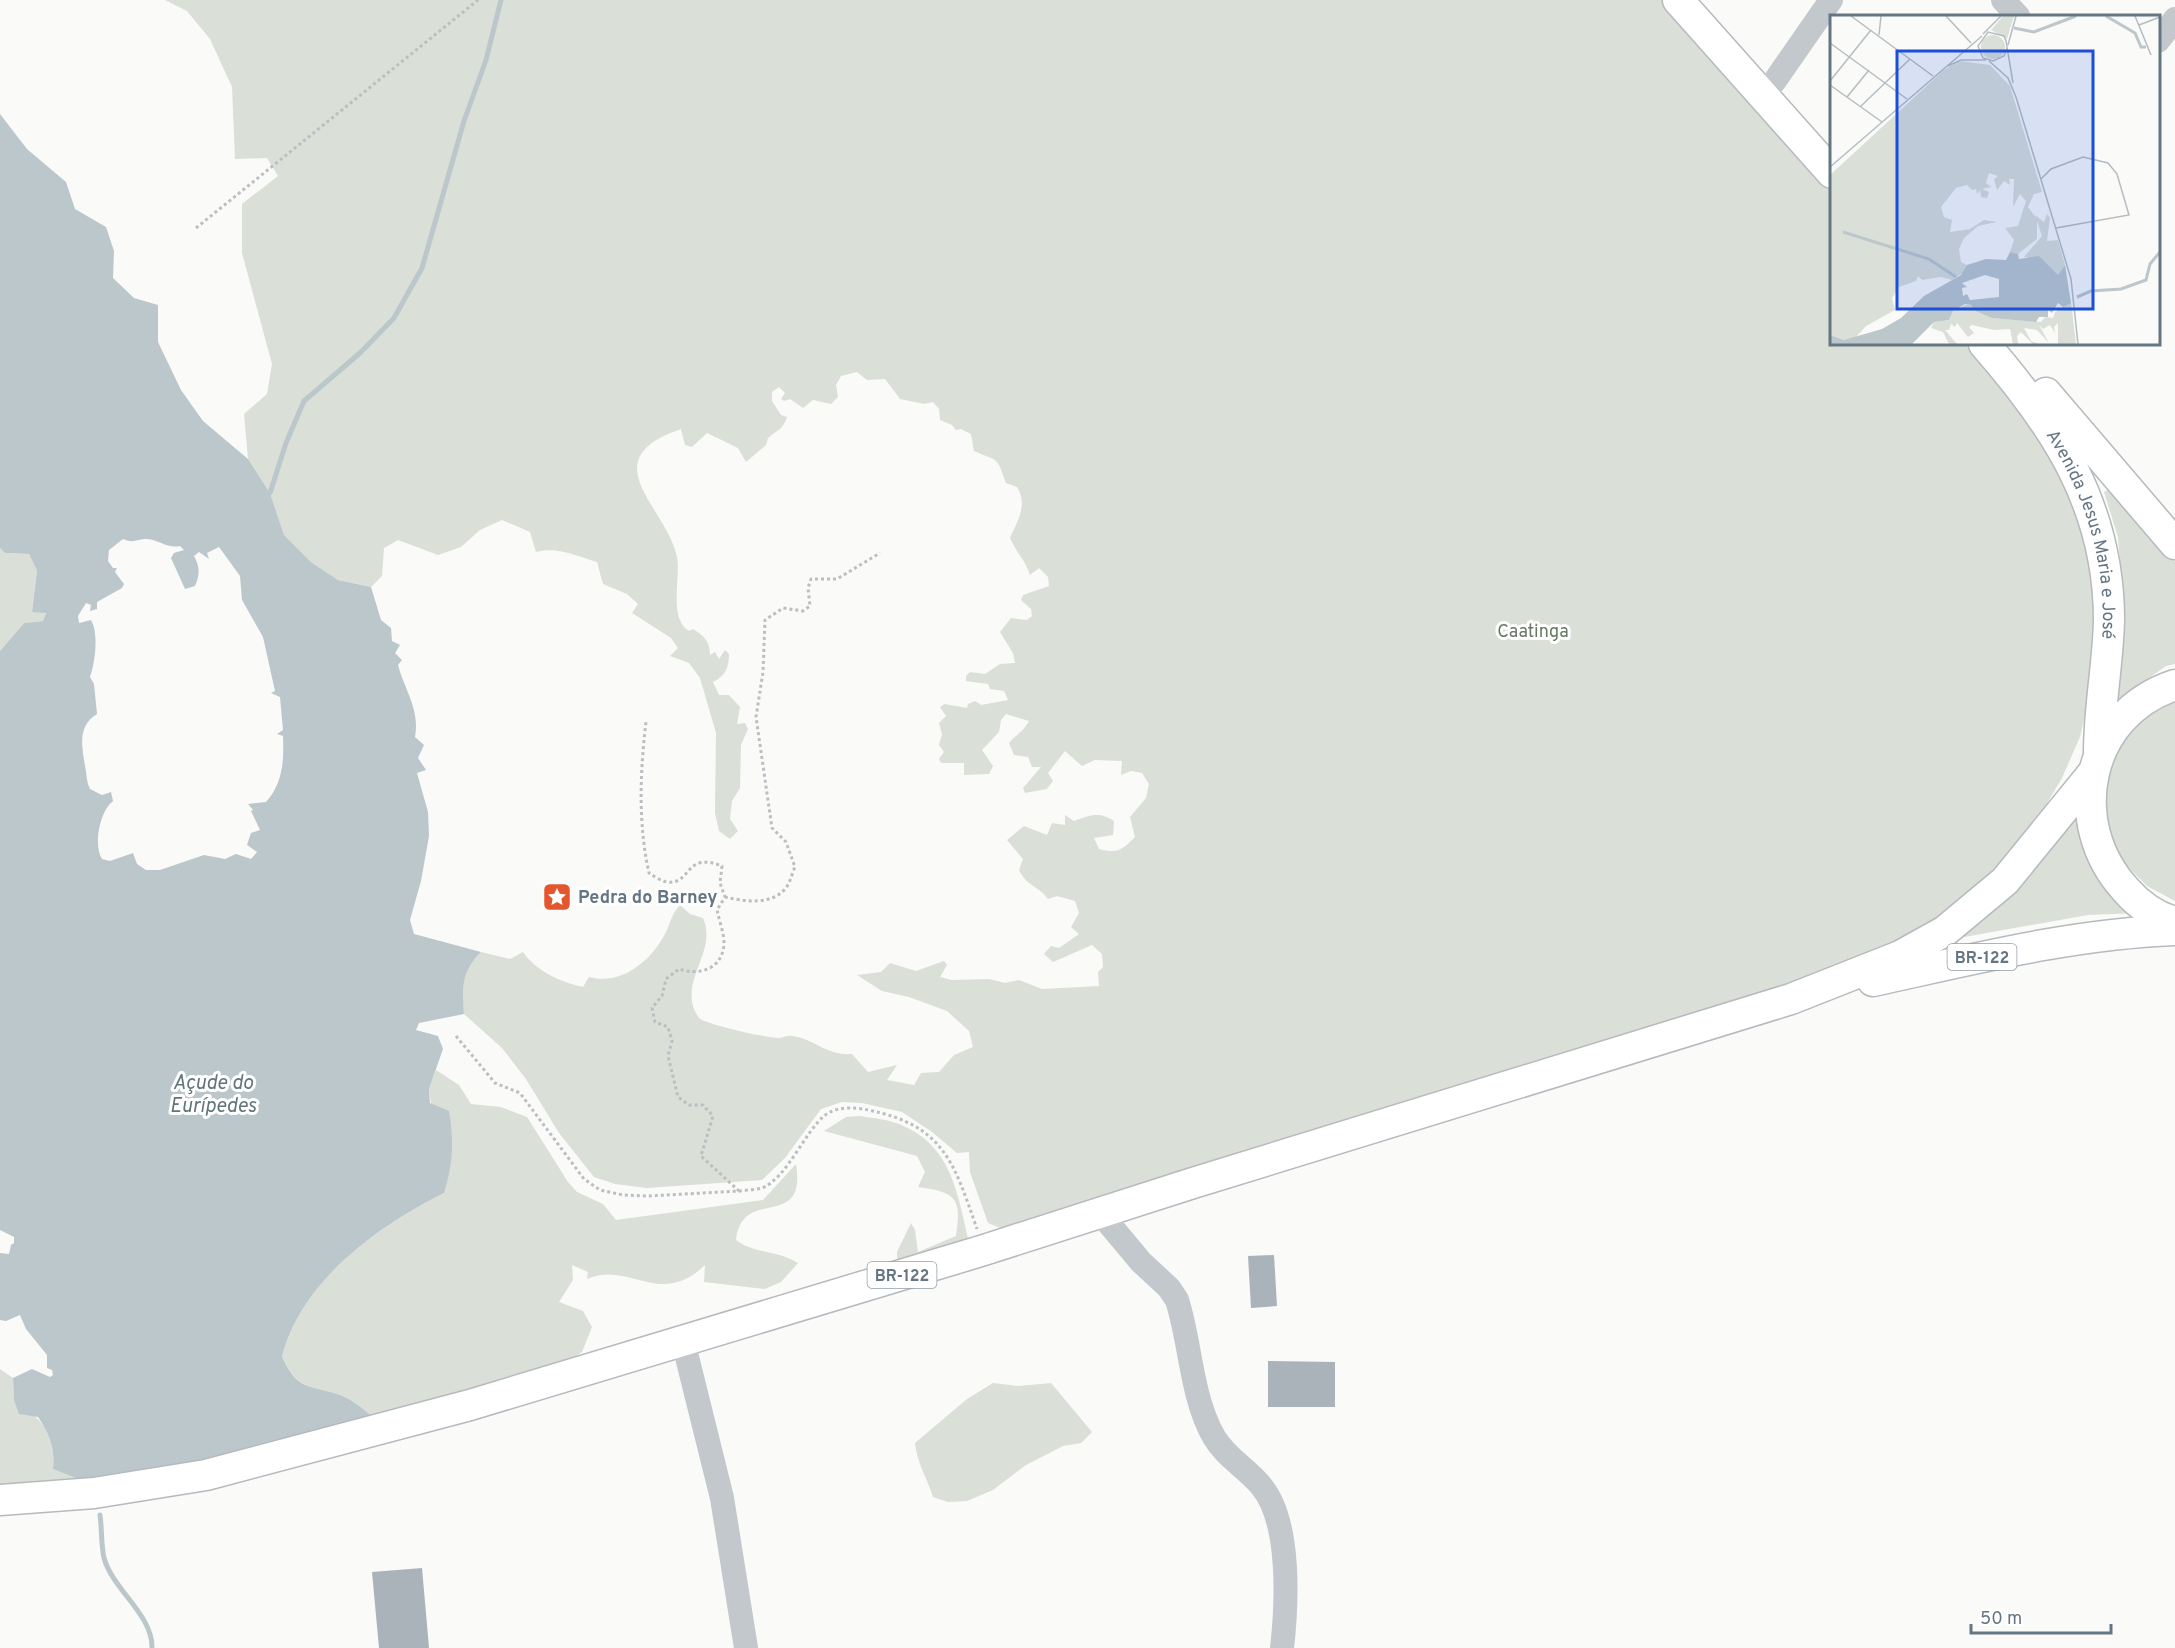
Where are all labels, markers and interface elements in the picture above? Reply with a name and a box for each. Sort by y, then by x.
inset map [1830,15,2160,345]
street label: Avenida Jesus Maria e José [2040,426,2119,640]
park label: Caatinga [1497,621,1569,644]
place icon: Pedra do Barney [541,881,573,913]
place label: Pedra do Barney [578,887,718,910]
road number: BR-122 [1948,944,2016,970]
water label: Açude do Eurípedes [170,1071,257,1120]
road number: BR-122 [868,1262,936,1288]
scale bar [1971,1597,2110,1635]
text: 50 m [1980,1608,2022,1631]

